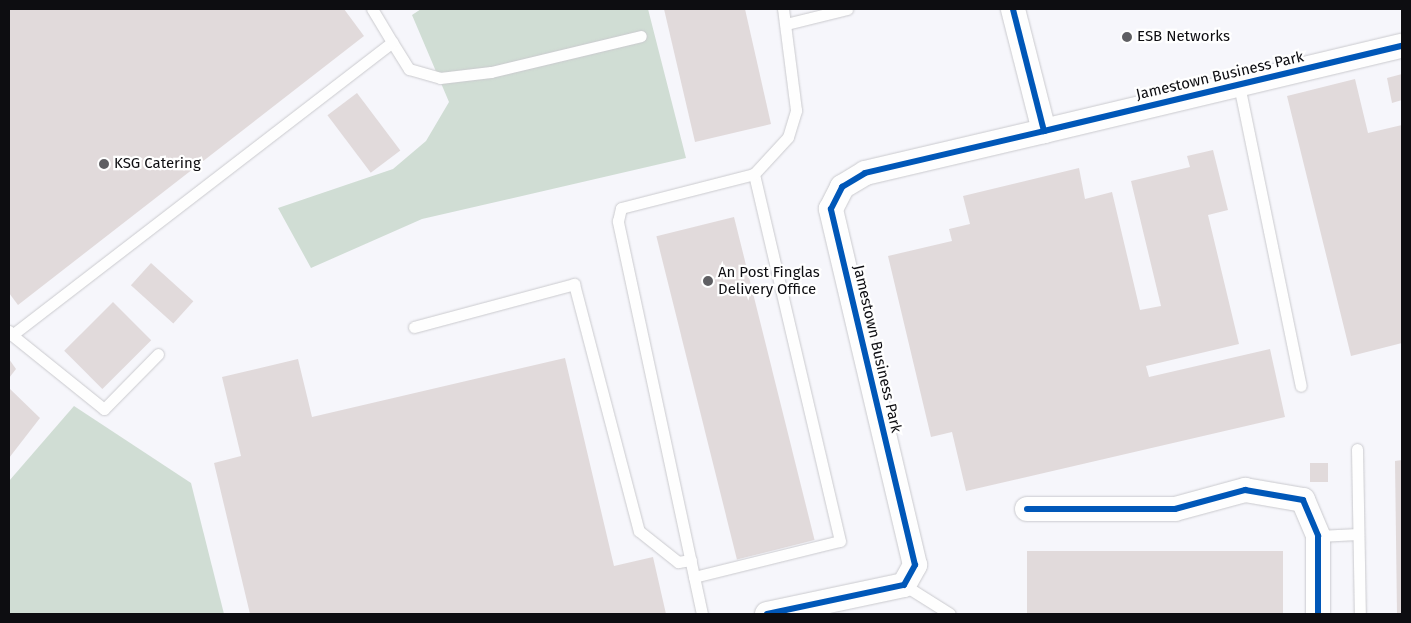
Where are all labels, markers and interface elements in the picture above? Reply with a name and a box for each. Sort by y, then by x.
place label: ESB Networks [1137,28,1230,46]
marker: ESB Networks [1121,31,1133,43]
street label: Jamestown Business Park [1134,48,1306,104]
place label: KSG Catering [114,155,201,173]
marker: KSG Catering [98,158,110,170]
place label: An Post Finglas Delivery Office [718,263,820,298]
street label: Jamestown Business Park [849,263,905,435]
marker: An Post Finglas Delivery Office [702,275,714,287]

